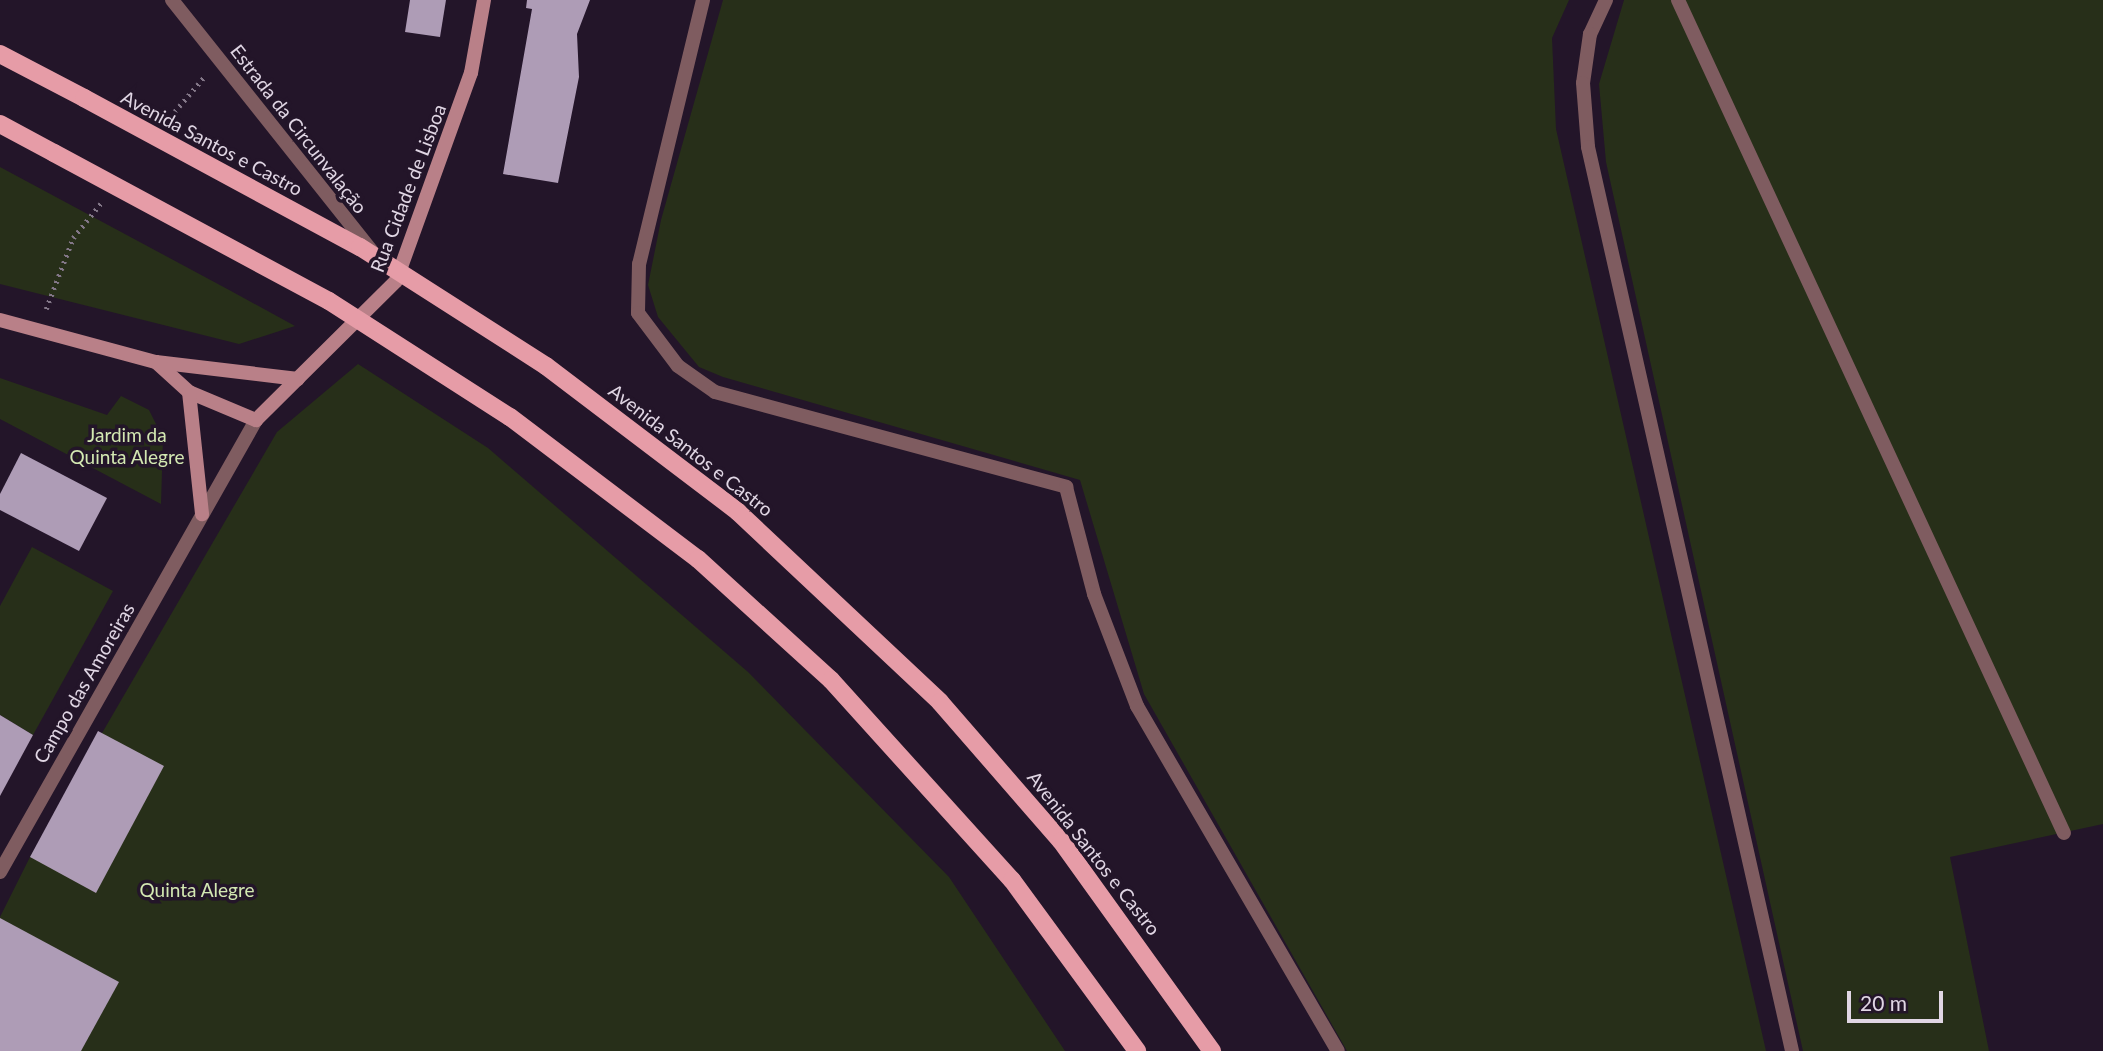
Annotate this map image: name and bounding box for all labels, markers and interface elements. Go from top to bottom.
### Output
street label: Estrada da Circunvalação [226,40,372,218]
street label: Avenida Santos e Castro [118,86,306,200]
street label: Rua Cidade de Lisboa [365,101,451,275]
street label: Avenida Santos e Castro [604,379,778,521]
park label: Jardim da Quinta Alegre [69,424,185,468]
street label: Campo das Amoreiras [29,598,139,768]
street label: Avenida Santos e Castro [1023,766,1165,940]
park label: Quinta Alegre [139,879,255,901]
scale bar [1851,978,1947,1022]
text: 20 m [1860,990,1907,1015]

